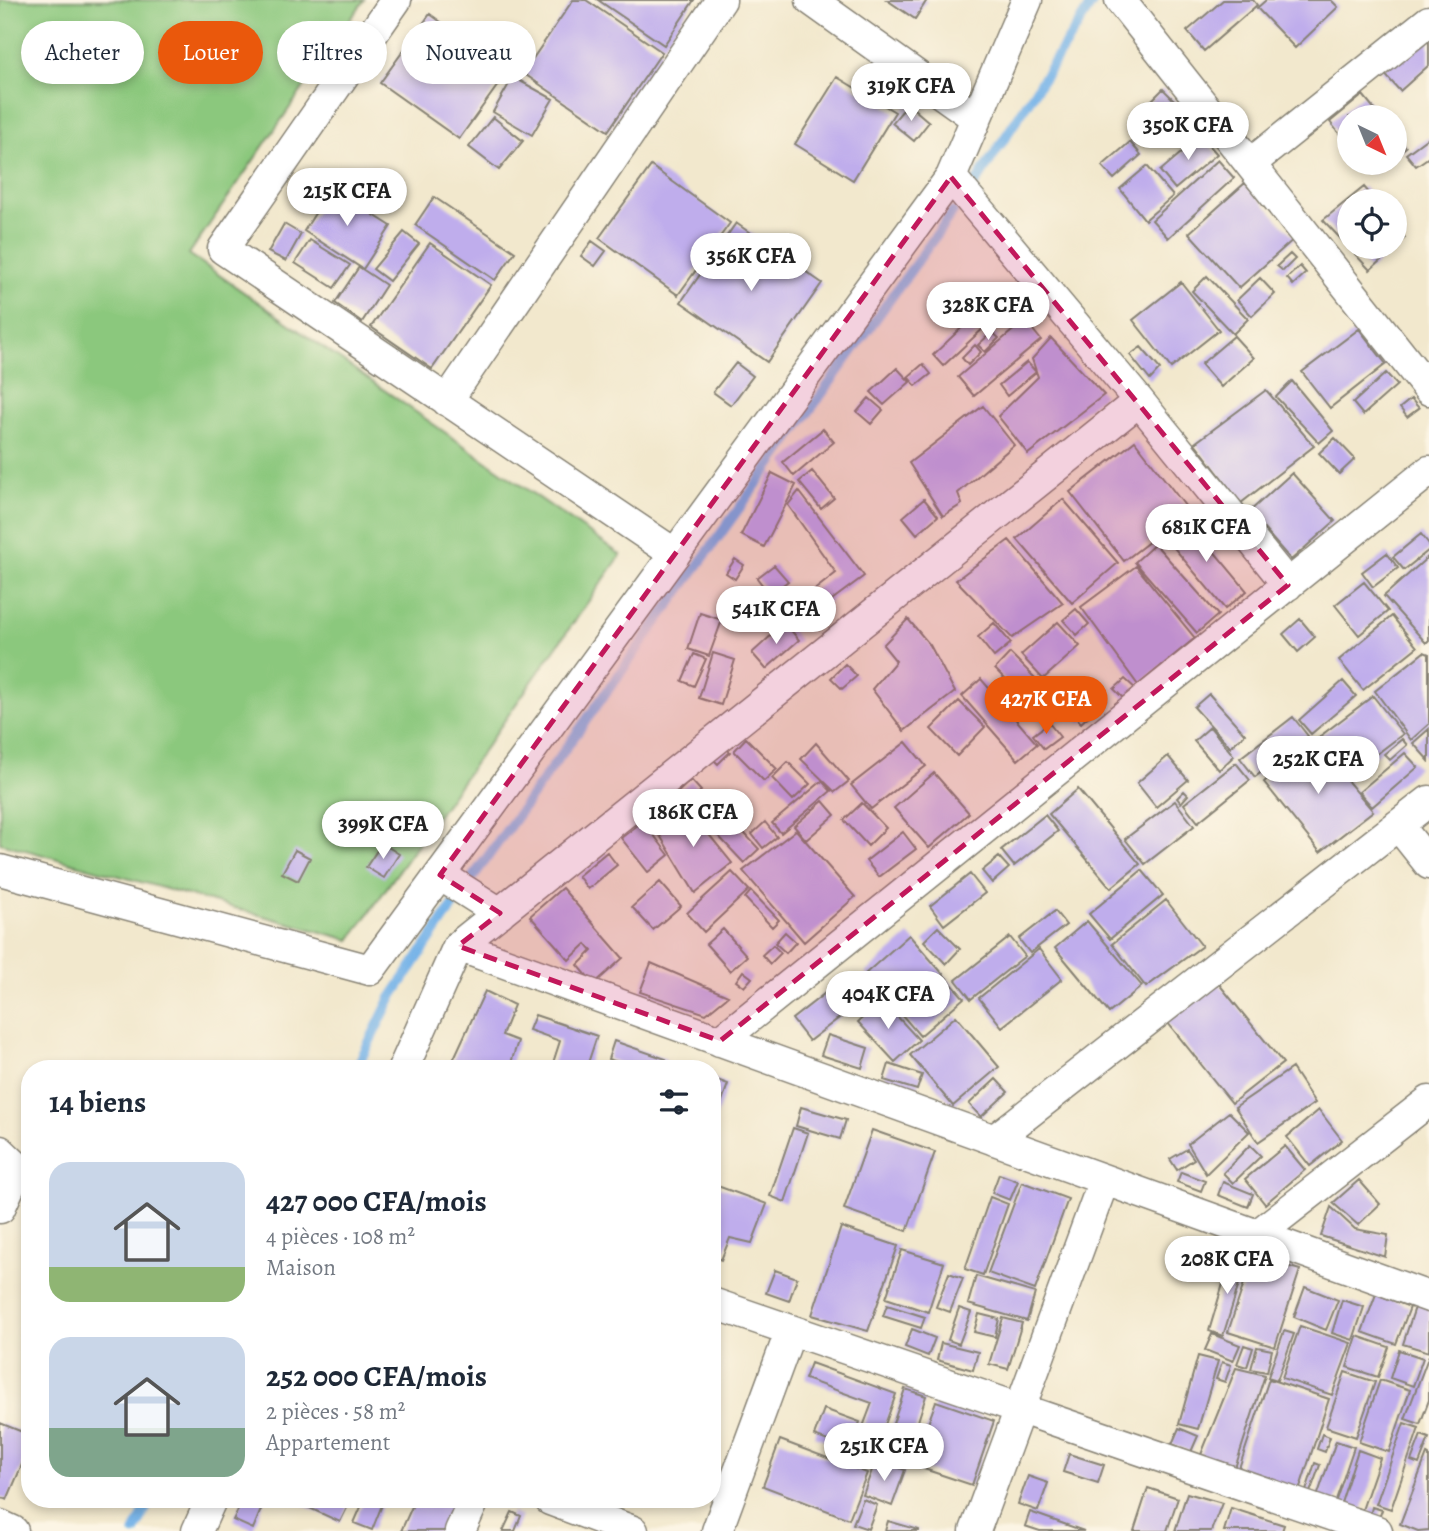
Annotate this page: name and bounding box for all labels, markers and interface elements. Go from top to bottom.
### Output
chip: Acheter [21,21,144,84]
chip: Louer [158,21,263,84]
chip: Filtres [277,21,387,84]
chip: Nouveau [401,21,536,84]
pin: 319K CFA [839,64,983,123]
text: 319K CFA [867,70,955,101]
pin: 350K CFA [1116,102,1260,162]
north arrow [1337,105,1407,175]
map controls [1337,105,1407,259]
text: 350K CFA [1143,109,1233,140]
pin: 215K CFA [275,168,419,228]
text: 215K CFA [303,175,391,206]
button: locate [1337,189,1407,259]
pin: 356K CFA [679,233,823,293]
text: 356K CFA [706,240,796,271]
pin: 328K CFA [916,282,1060,342]
text: 328K CFA [942,289,1034,320]
pin: 681K CFA [1134,504,1278,564]
text: 681K CFA [1161,511,1251,542]
pin: 541K CFA [704,586,848,646]
text: 541K CFA [732,593,820,624]
pin: 427K CFA [974,676,1118,736]
text: 427K CFA [1001,683,1091,714]
pin: 252K CFA [1246,736,1390,796]
text: 252K CFA [1272,743,1364,774]
pin: 186K CFA [621,790,765,849]
text: 186K CFA [648,796,738,827]
pin: 399K CFA [311,802,455,861]
text: 399K CFA [338,808,428,839]
pin: 404K CFA [816,972,960,1031]
text: 404K CFA [842,978,934,1009]
text: 14 biens [49,1082,146,1122]
icon: filters [655,1083,693,1121]
text: 427 000 CFA/mois [266,1181,487,1221]
icon: home [105,1190,189,1274]
text: 4 pièces · 108 m² [266,1221,415,1252]
pin: 208K CFA [1155,1236,1299,1296]
text: 208K CFA [1181,1243,1273,1274]
text: Maison [266,1252,336,1283]
text: 252 000 CFA/mois [266,1356,487,1396]
icon: home [105,1365,189,1449]
text: 2 pièces · 58 m² [266,1396,405,1427]
pin: 251K CFA [812,1424,956,1483]
text: Appartement [266,1427,390,1458]
text: 251K CFA [840,1430,928,1461]

